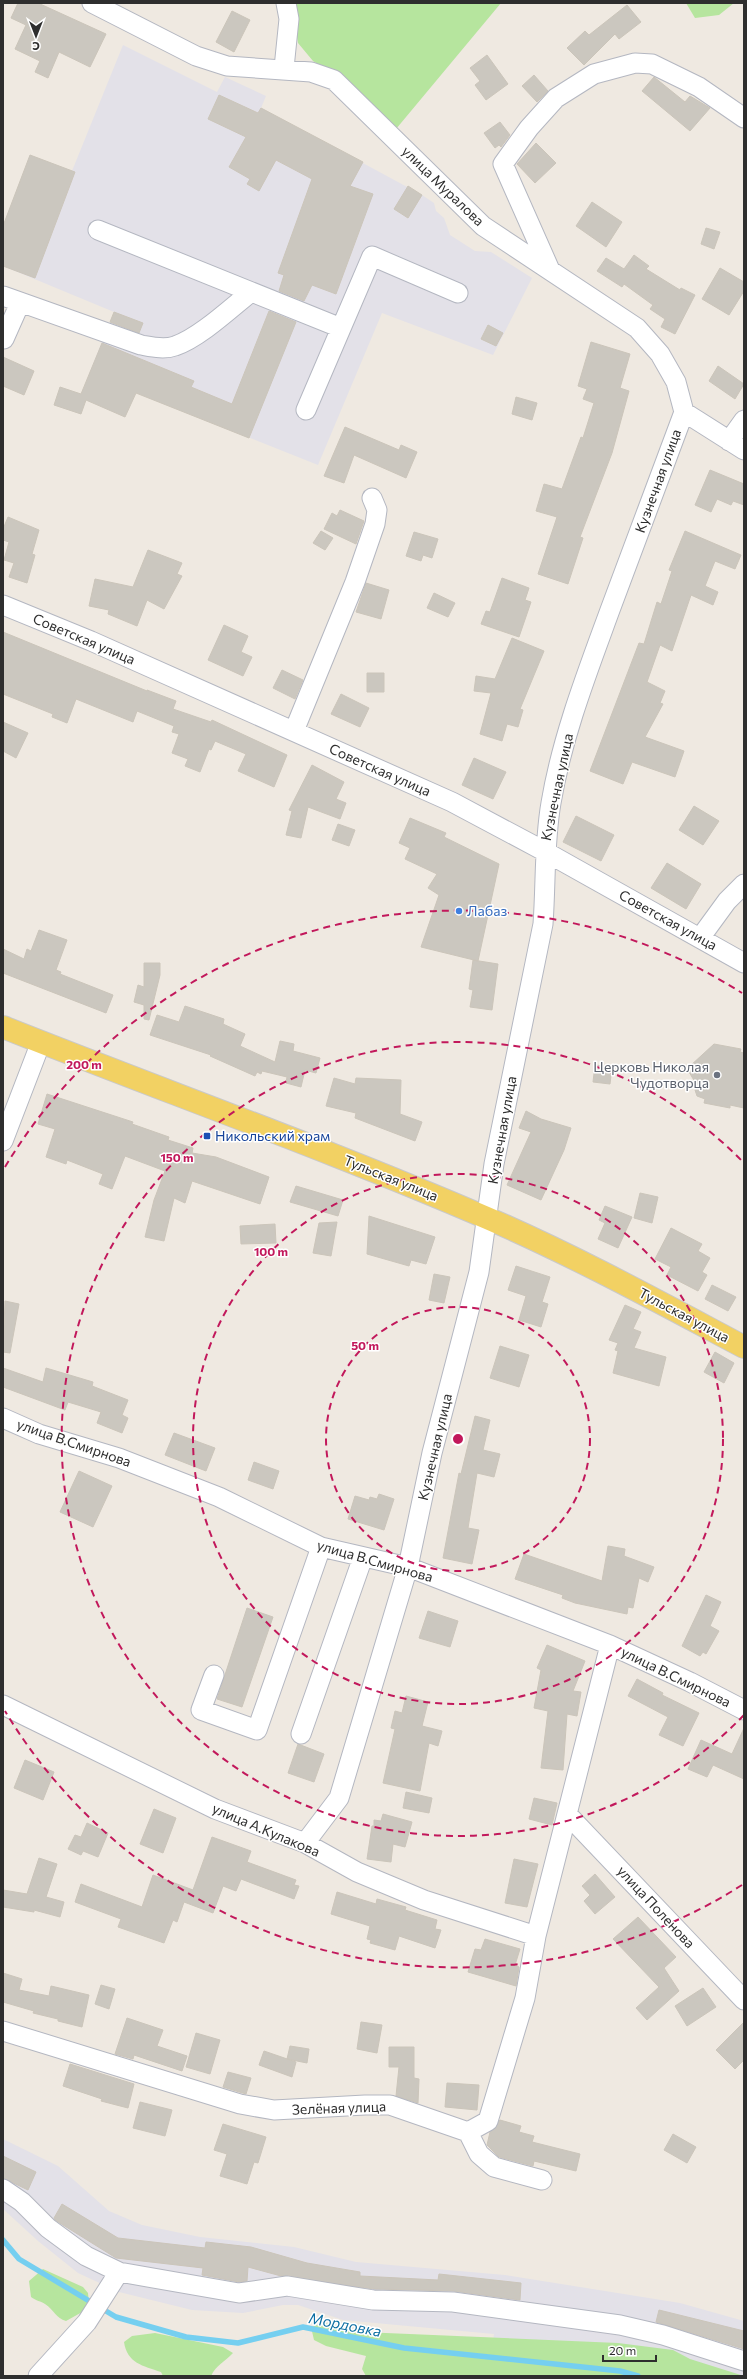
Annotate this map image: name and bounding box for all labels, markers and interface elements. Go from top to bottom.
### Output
north arrow [16,16,56,56]
text: С [32,40,40,53]
street label: улица Муралова [399,142,488,229]
street label: Кузнечная улица [631,427,684,535]
street label: Советская улица [31,609,138,668]
street label: Кузнечная улица [537,732,576,842]
street label: Советская улица [327,740,434,800]
street label: Советская улица [616,886,720,953]
place label: Лабаз [467,902,508,919]
marker: Лабаз [454,906,464,916]
text: 200 m [66,1057,102,1071]
place label: Церковь Николая Чудотворца [593,1058,709,1091]
marker: Церковь Николая Чудотворца [712,1070,722,1080]
street label: Кузнечная улица [484,1075,519,1185]
place label: Никольский храм [215,1127,330,1144]
marker: Никольский храм [202,1131,212,1141]
text: 150 m [160,1150,194,1164]
street label: Тульская улица [342,1151,441,1204]
text: 100 m [254,1244,288,1258]
street label: Тульская улица [636,1284,732,1346]
text: 50 m [351,1338,379,1352]
street label: Кузнечная улица [414,1392,455,1502]
street label: улица В.Смирнова [15,1415,134,1470]
centre of rings [451,1432,465,1446]
street label: улица В.Смирнова [315,1536,435,1585]
street label: улица В.Смирнова [619,1643,734,1710]
street label: улица А.Кулакова [210,1799,323,1860]
street label: улица Поленова [614,1862,699,1951]
street label: Зелёная улица [291,2097,386,2118]
water label: Мордовка [307,2308,383,2340]
scale bar [603,2337,656,2363]
text: 20 m [609,2343,636,2357]

